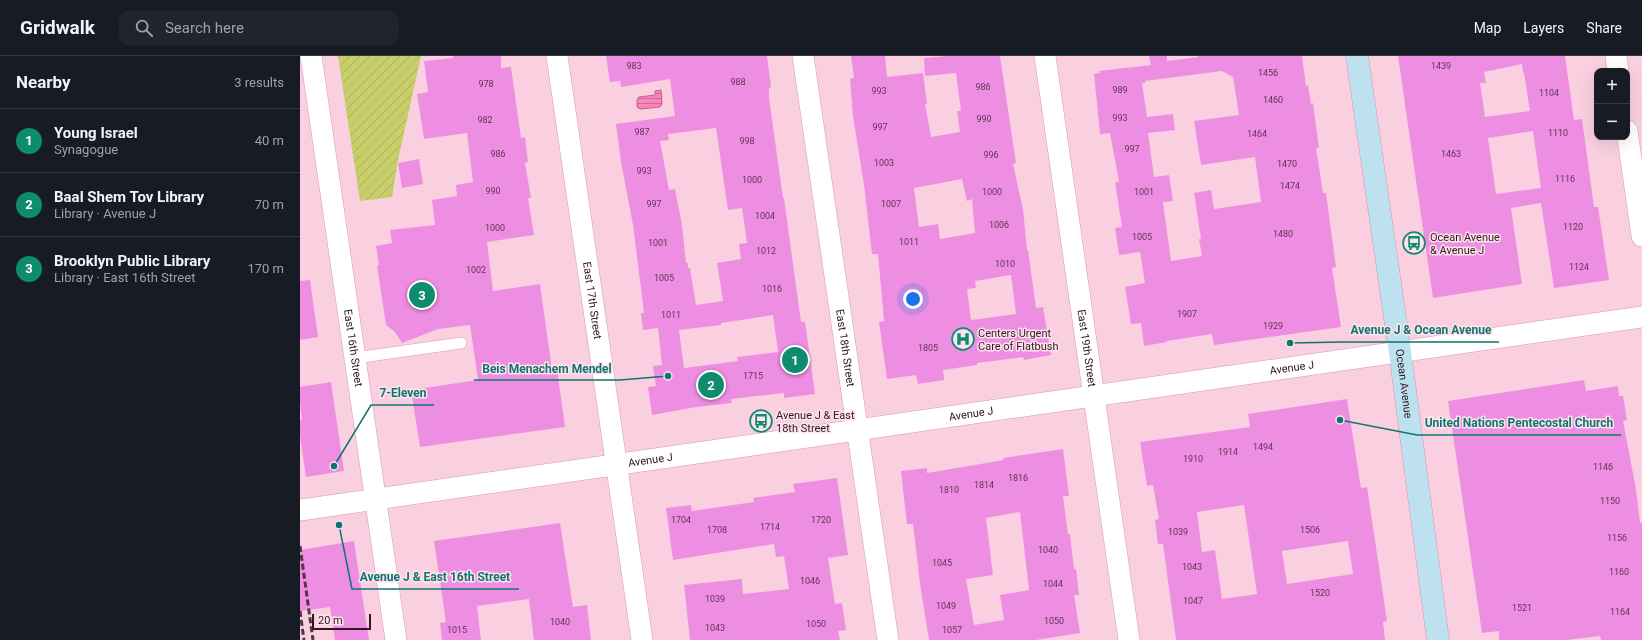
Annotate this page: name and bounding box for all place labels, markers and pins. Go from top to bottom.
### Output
bus stop icon: Ocean Avenue & Avenue J [1401,230,1427,256]
place label: Ocean Avenue & Avenue J [1430,231,1500,257]
pin: 3 [409,280,435,310]
callout: Avenue J & Ocean Avenue [1342,318,1499,342]
hospital icon: Centers Urgent Care of Flatbush [950,326,976,352]
place label: Centers Urgent Care of Flatbush [978,327,1058,353]
pin: 1 [782,345,808,375]
callout: Beis Menachem Mendel [474,356,620,380]
pin: 2 [698,370,724,400]
callout: 7-Eleven [371,381,434,405]
bus stop icon: Avenue J & East 18th Street [748,408,774,434]
place label: Avenue J & East 18th Street [776,409,855,435]
callout: United Nations Pentecostal Church [1417,411,1621,435]
callout: Avenue J & East 16th Street [352,565,519,589]

